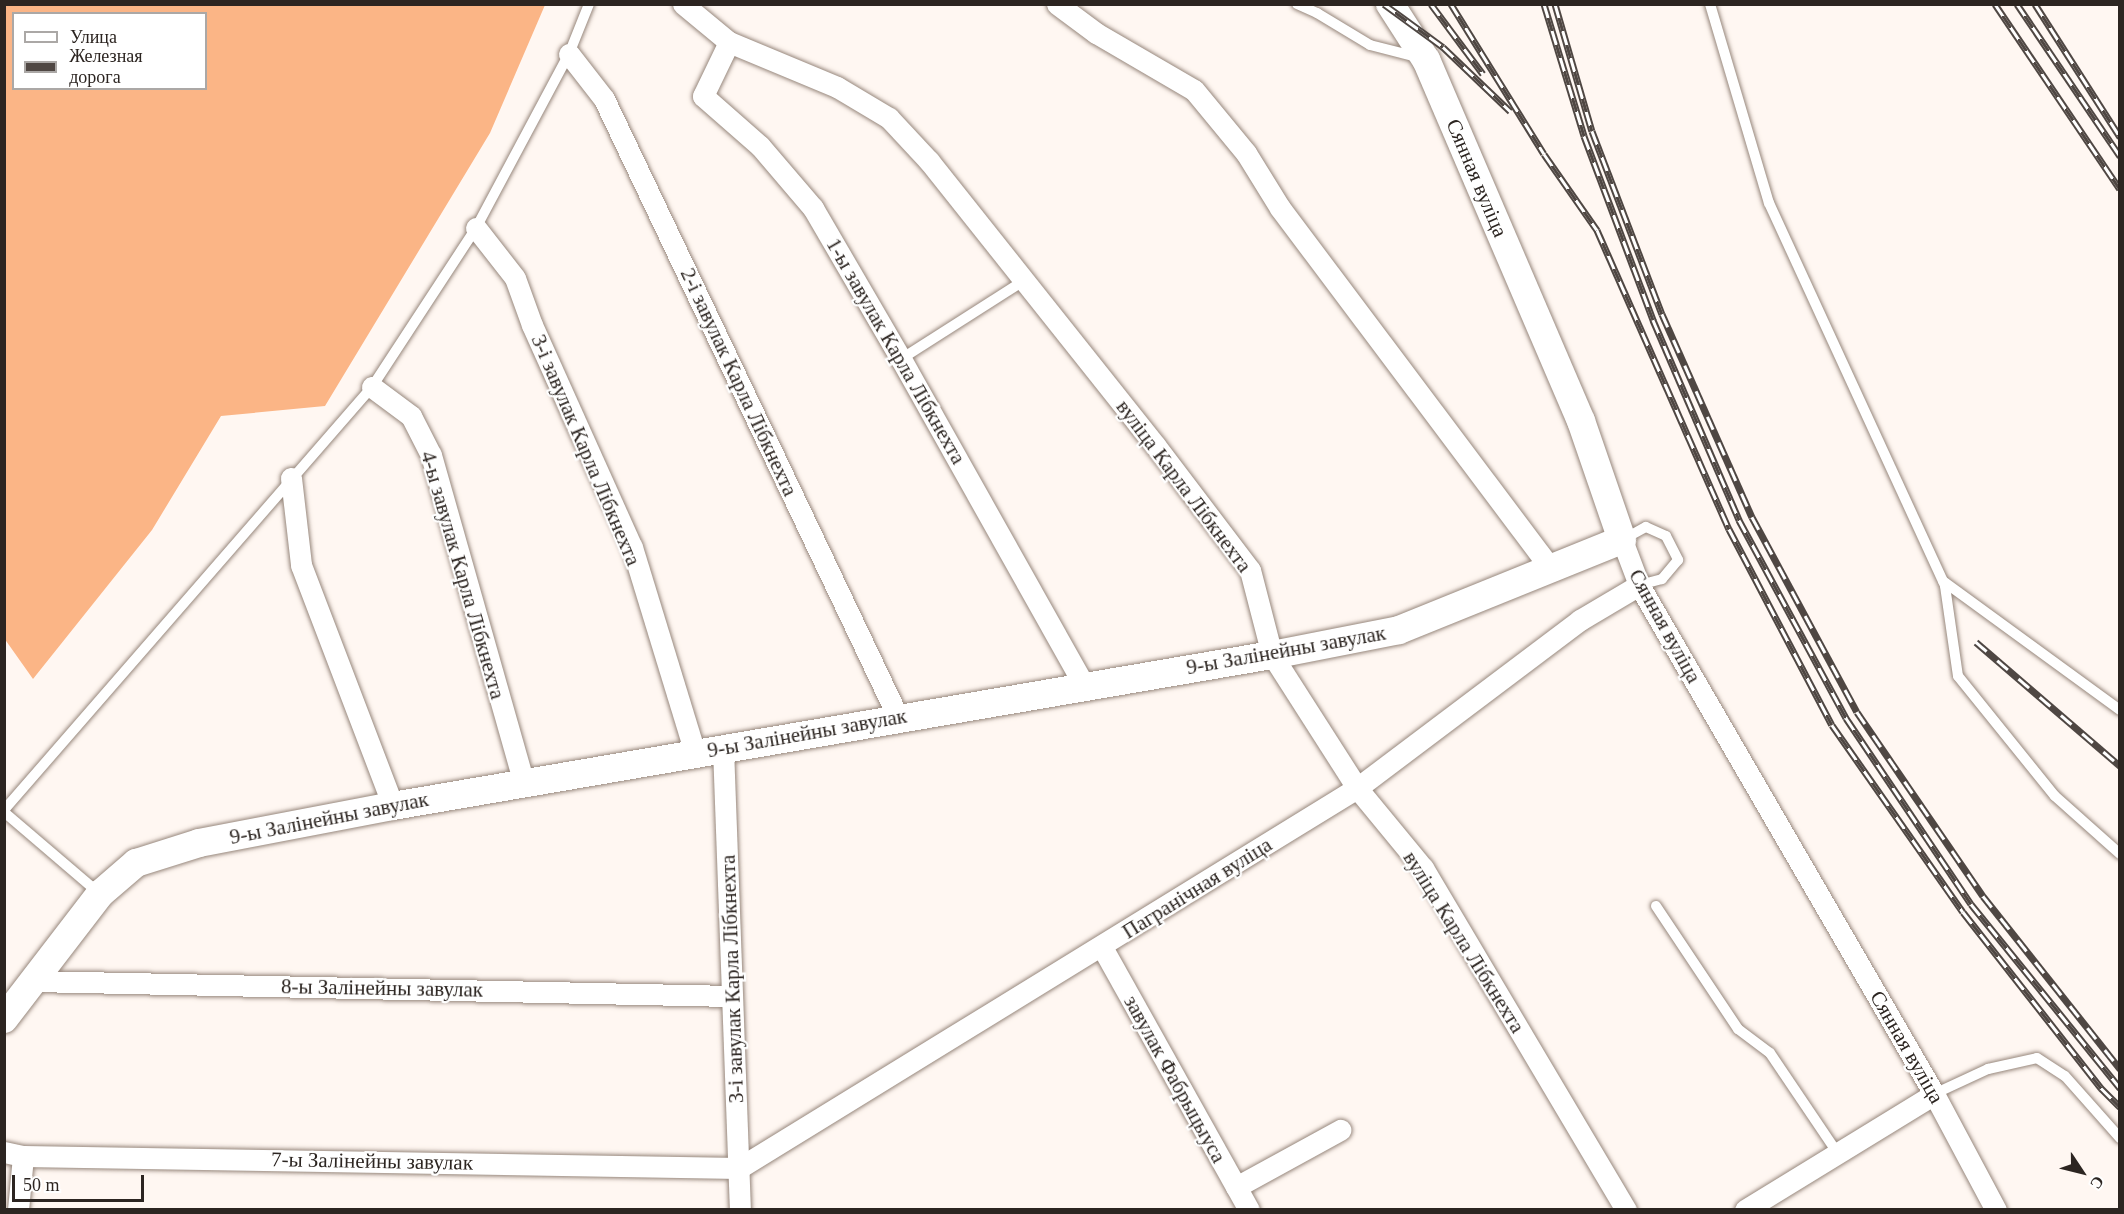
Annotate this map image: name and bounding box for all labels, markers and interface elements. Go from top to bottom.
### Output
legend [12,12,207,90]
text: Улица [70,27,117,47]
text: Железная дорога [69,46,143,87]
street label: Сянная вуліца [1441,115,1513,241]
street label: 1-ы завулак Карла Лібкнехта [821,234,971,468]
street label: 2-і завулак Карла Лібкнехта [675,264,803,500]
street label: 3-і завулак Карла Лібкнехта [526,331,646,569]
street label: вуліца Карла Лібкнехта [1111,395,1257,577]
street label: 4-ы завулак Карла Лібкнехта [415,448,511,702]
street label: Сянная вуліца [1623,565,1707,687]
street label: 9-ы Залінейны завулак [1184,620,1388,680]
street label: 9-ы Залінейны завулак [705,703,909,763]
street label: 9-ы Залінейны завулак [227,786,431,850]
street label: Пагранічная вуліца [1118,832,1276,944]
street label: вуліца Карла Лібкнехта [1398,847,1530,1037]
street label: 3-і завулак Карла Лібкнехта [715,854,749,1104]
street label: 8-ы Залінейны завулак [281,974,483,1002]
street label: Сянная вуліца [1865,986,1949,1108]
street label: завулак Фабрыцыуса [1119,991,1231,1167]
north arrow [2052,1142,2112,1202]
street label: 7-ы Залінейны завулак [271,1147,473,1175]
scale bar [15,1163,147,1201]
text: С [2087,1173,2107,1192]
text: 50 m [23,1175,60,1195]

